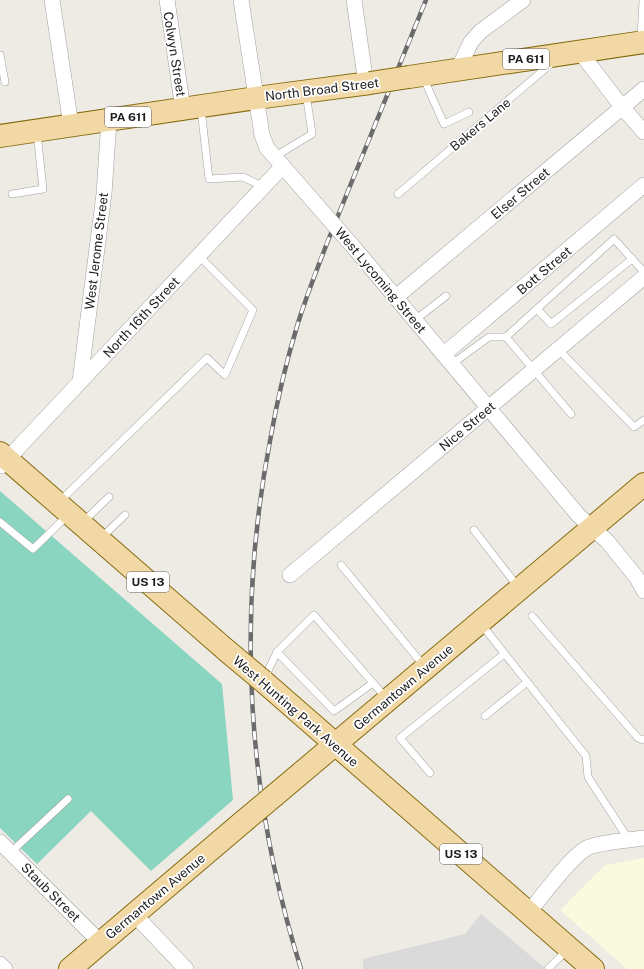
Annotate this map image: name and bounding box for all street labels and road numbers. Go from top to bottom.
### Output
street label: Colwyn Street [160,11,189,98]
road number: PA 611 [503,49,549,69]
street label: North Broad Street [264,75,380,104]
street label: Bakers Lane [447,95,514,154]
road number: PA 611 [105,107,151,127]
street label: Elser Street [488,165,553,222]
street label: West Jerome Street [82,191,111,311]
street label: West Lycoming Street [332,224,429,336]
street label: Bott Street [514,243,575,297]
street label: North 16th Street [100,274,183,361]
street label: Nice Street [436,399,498,454]
road number: US 13 [127,572,169,592]
street label: Germantown Avenue [351,641,456,733]
street label: West Hunting Park Avenue [230,653,361,770]
road number: US 13 [440,844,482,864]
street label: Germantown Avenue [103,850,208,942]
street label: Staub Street [18,860,83,925]

